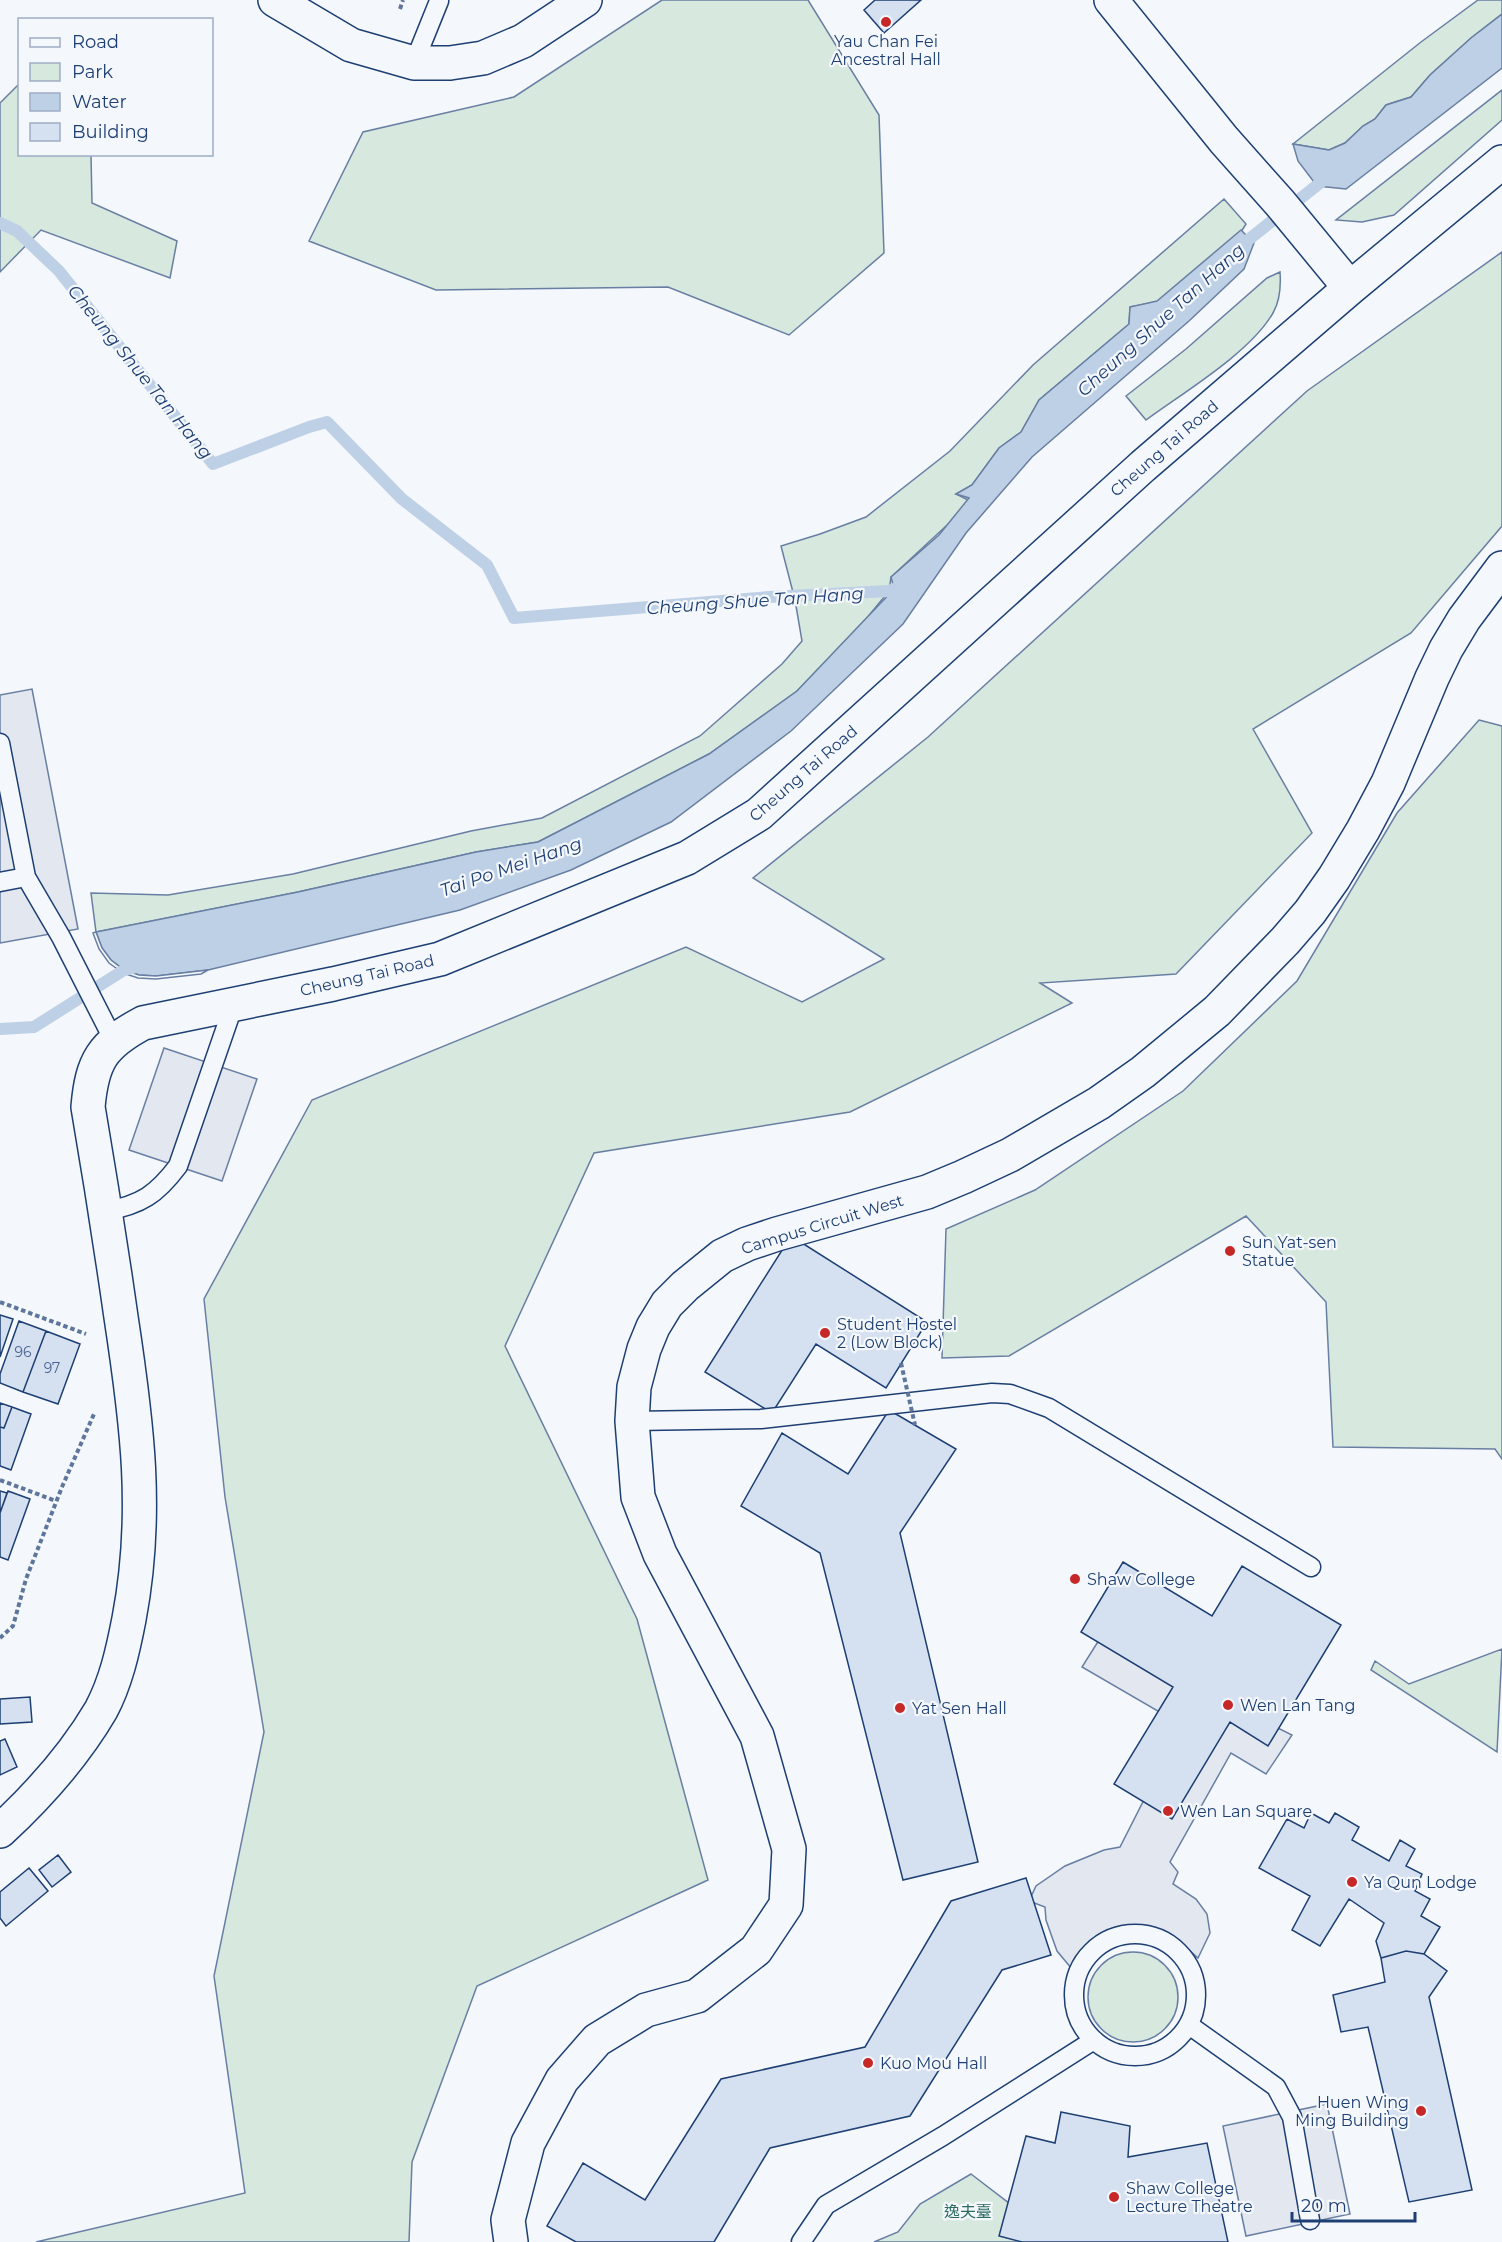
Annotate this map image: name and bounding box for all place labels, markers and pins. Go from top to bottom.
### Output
marker: Yau Chan Fei Ancestral Hall [879,15,893,29]
place label: Yau Chan Fei Ancestral Hall [831,32,941,69]
place label: Sun Yat-sen Statue [1242,1233,1337,1270]
marker: Sun Yat-sen Statue [1223,1244,1237,1258]
place label: Student Hostel 2 (Low Block) [837,1315,957,1352]
marker: Student Hostel 2 (Low Block) [818,1326,832,1340]
place label: Shaw College [1087,1570,1195,1589]
marker: Shaw College [1068,1572,1082,1586]
place label: Wen Lan Tang [1240,1696,1355,1715]
marker: Wen Lan Tang [1221,1698,1235,1712]
place label: Yat Sen Hall [912,1699,1007,1718]
marker: Yat Sen Hall [893,1701,907,1715]
place label: Wen Lan Square [1180,1802,1312,1821]
marker: Wen Lan Square [1161,1804,1175,1818]
place label: Ya Qun Lodge [1364,1873,1477,1892]
marker: Ya Qun Lodge [1345,1875,1359,1889]
place label: Kuo Mou Hall [880,2054,987,2073]
marker: Kuo Mou Hall [861,2056,875,2070]
place label: Huen Wing Ming Building [1295,2093,1409,2130]
marker: Huen Wing Ming Building [1414,2104,1428,2118]
place label: Shaw College Lecture Theatre [1126,2179,1253,2216]
marker: Shaw College Lecture Theatre [1107,2190,1121,2204]

